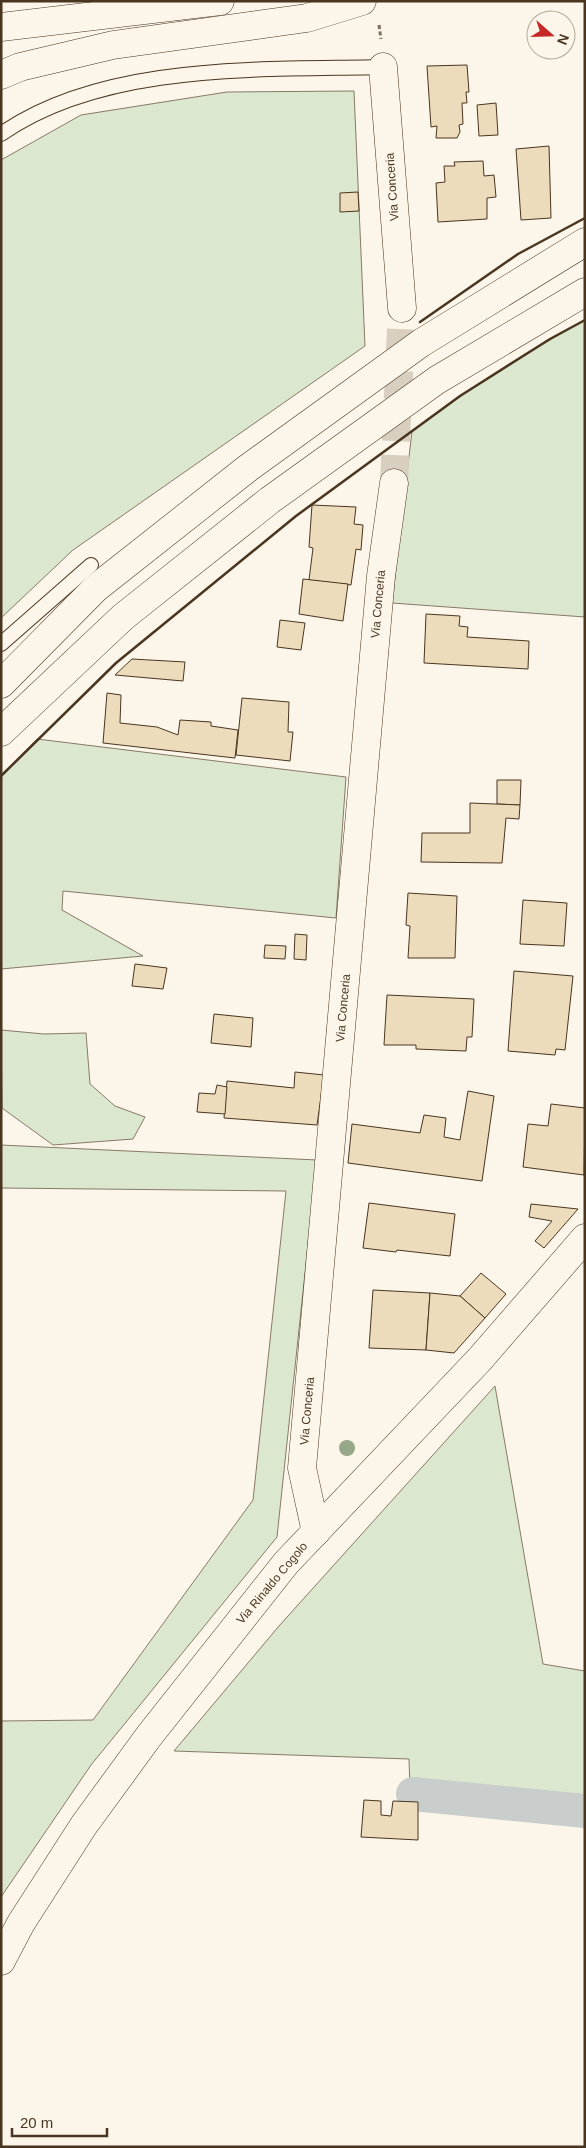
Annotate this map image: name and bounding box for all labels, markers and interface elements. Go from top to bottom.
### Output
north arrow [526,10,576,60]
text: N [554,32,572,47]
street label: Via Conceria [383,152,401,222]
street label: Via Conceria [368,569,388,639]
street label: Via Conceria [333,973,353,1043]
street label: Via Conceria [297,1376,317,1446]
street label: Via Rinaldo Cogolo [234,1539,311,1627]
scale bar [12,2106,108,2138]
text: 20 m [20,2114,53,2131]

